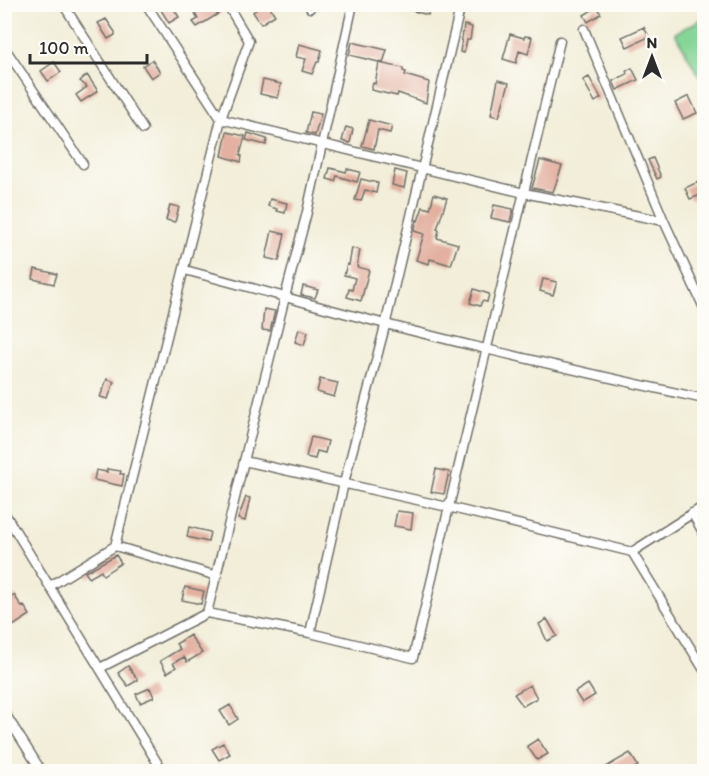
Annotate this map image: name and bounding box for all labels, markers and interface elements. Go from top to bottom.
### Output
scale bar [30,27,147,65]
north arrow [622,27,682,87]
text: N [647,33,657,52]
text: 100 m [39,37,89,59]

